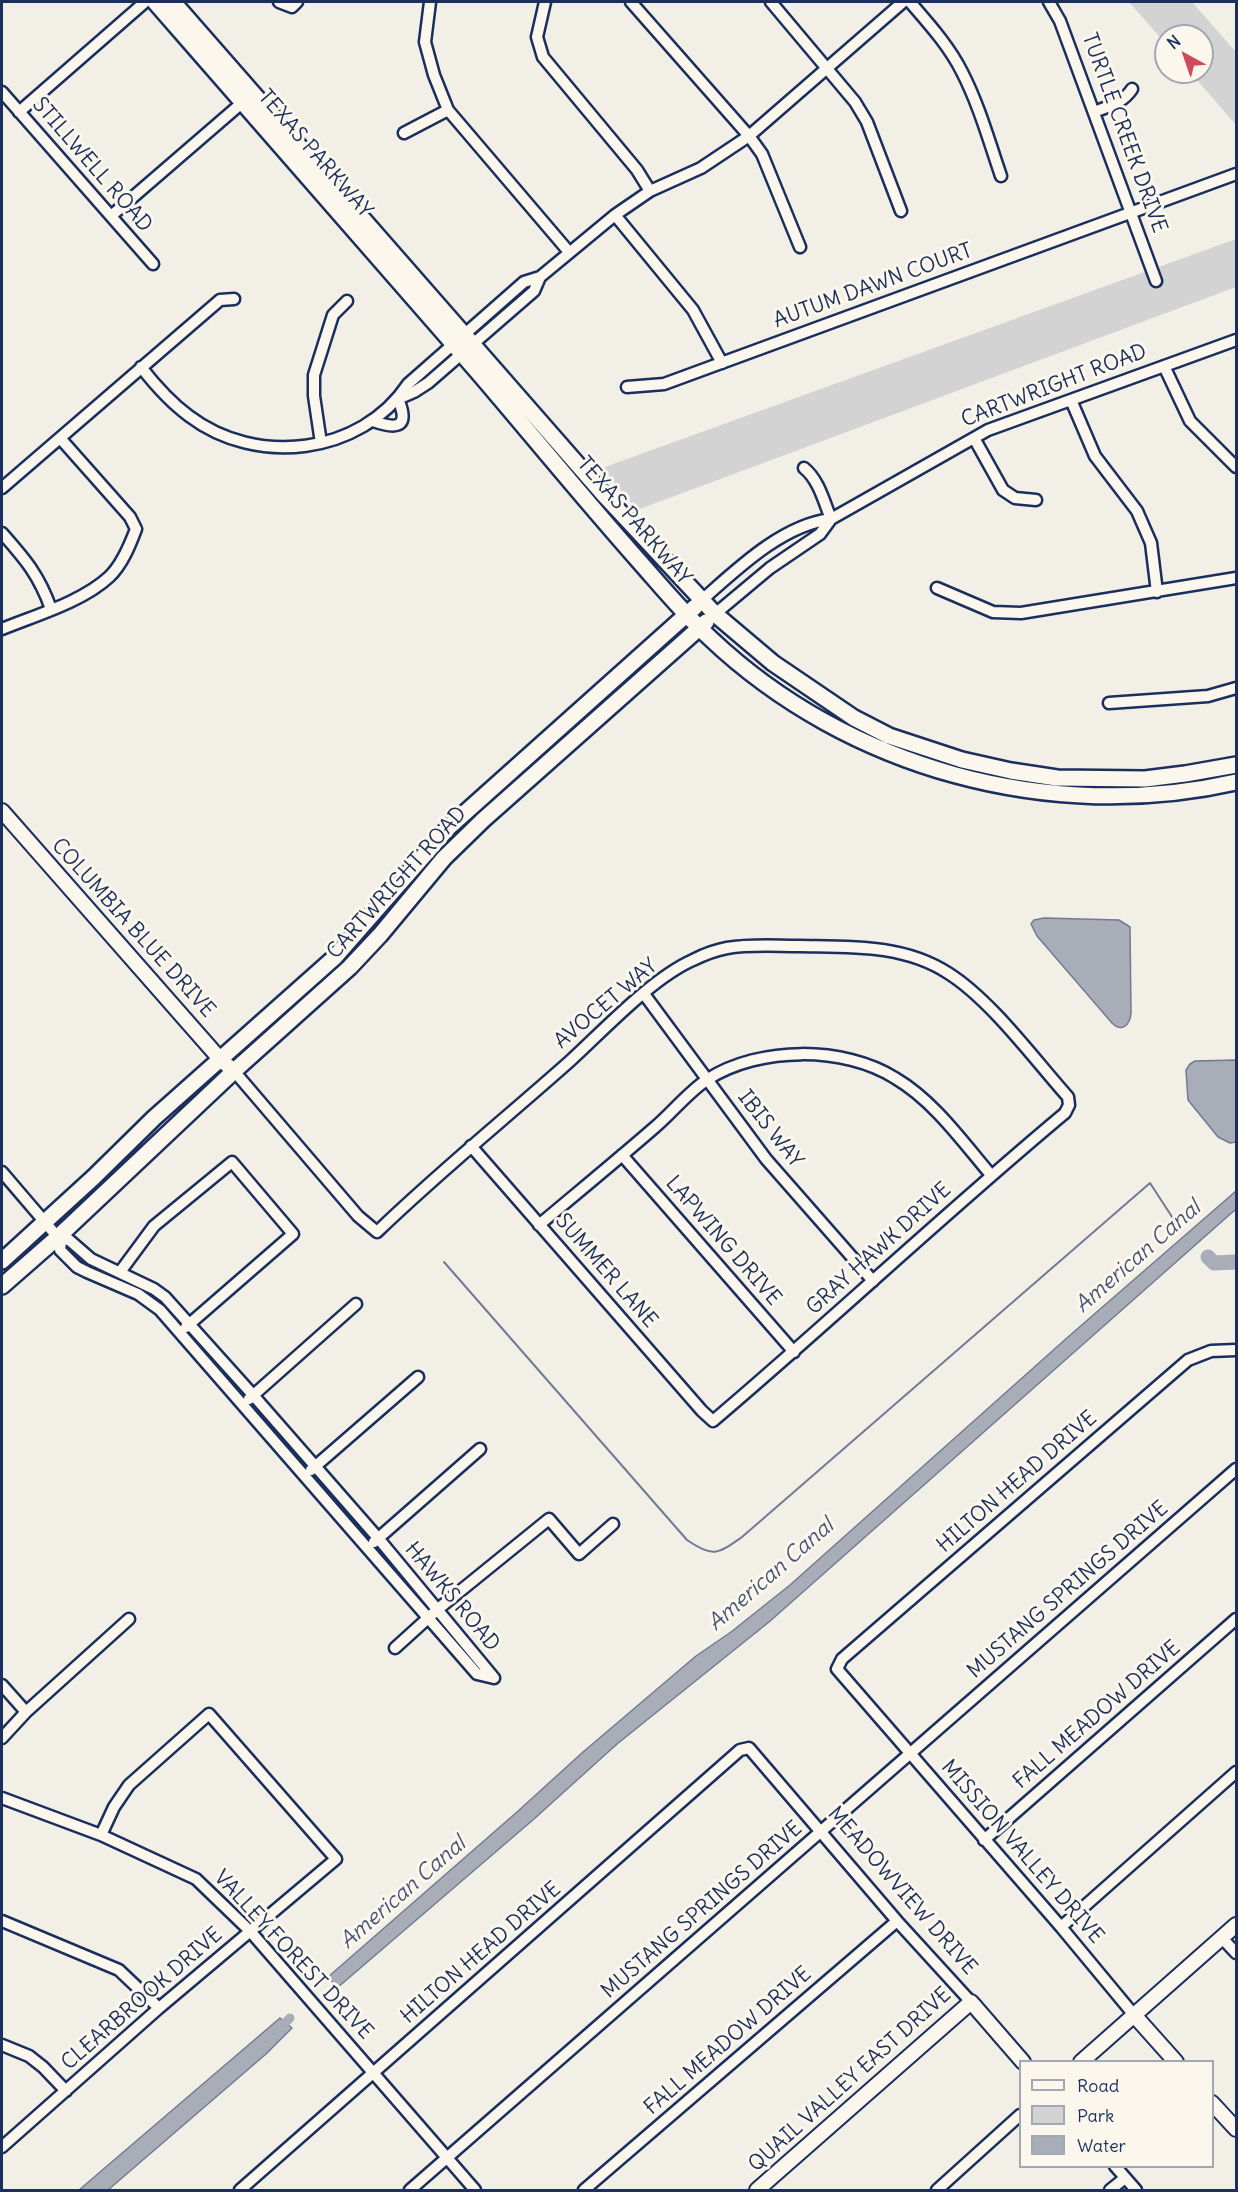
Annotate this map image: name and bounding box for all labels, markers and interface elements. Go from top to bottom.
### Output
north arrow [1154,24,1214,84]
street label: TURTLE CREEK DRIVE [1076,30,1172,236]
text: N [1163,31,1184,53]
street label: TEXAS PARKWAY [253,85,377,223]
street label: STILLWELL ROAD [27,93,157,237]
street label: AUTUM DAWN COURT [770,238,976,334]
street label: CARTWRIGHT ROAD [958,339,1150,433]
street label: TEXAS PARKWAY [572,452,696,590]
street label: CARTWRIGHT ROAD [322,802,472,964]
street label: COLUMBIA BLUE DRIVE [46,833,220,1023]
street label: AVOCET WAY [549,954,663,1054]
street label: IBIS WAY [732,1085,808,1173]
street label: LAPWING DRIVE [660,1171,786,1311]
street label: GRAY HAWK DRIVE [802,1178,956,1320]
water label: American Canal [1070,1195,1206,1319]
street label: SUMMER LANE [550,1209,662,1333]
street label: HILTON HEAD DRIVE [932,1406,1102,1558]
street label: MUSTANG SPRINGS DRIVE [963,1496,1173,1684]
water label: American Canal [703,1513,839,1637]
street label: HAWKS ROAD [399,1537,505,1657]
street label: FALL MEADOW DRIVE [1008,1636,1186,1794]
street label: MISSION VALLEY DRIVE [935,1755,1109,1949]
street label: MEADOWVIEW DRIVE [822,1802,982,1980]
street label: MUSTANG SPRINGS DRIVE [597,1816,807,2004]
water label: American Canal [335,1831,471,1955]
street label: VALLEY FOREST DRIVE [208,1865,378,2045]
street label: HILTON HEAD DRIVE [396,1877,566,2029]
street label: CLEARBROOK DRIVE [56,1922,228,2076]
street label: FALL MEADOW DRIVE [639,1962,817,2120]
street label: QUAIL VALLEY EAST DRIVE [744,1982,956,2178]
legend [1019,2060,1214,2168]
text: Road [1077,2074,1119,2097]
text: Park [1077,2104,1114,2127]
text: Water [1077,2134,1126,2157]

